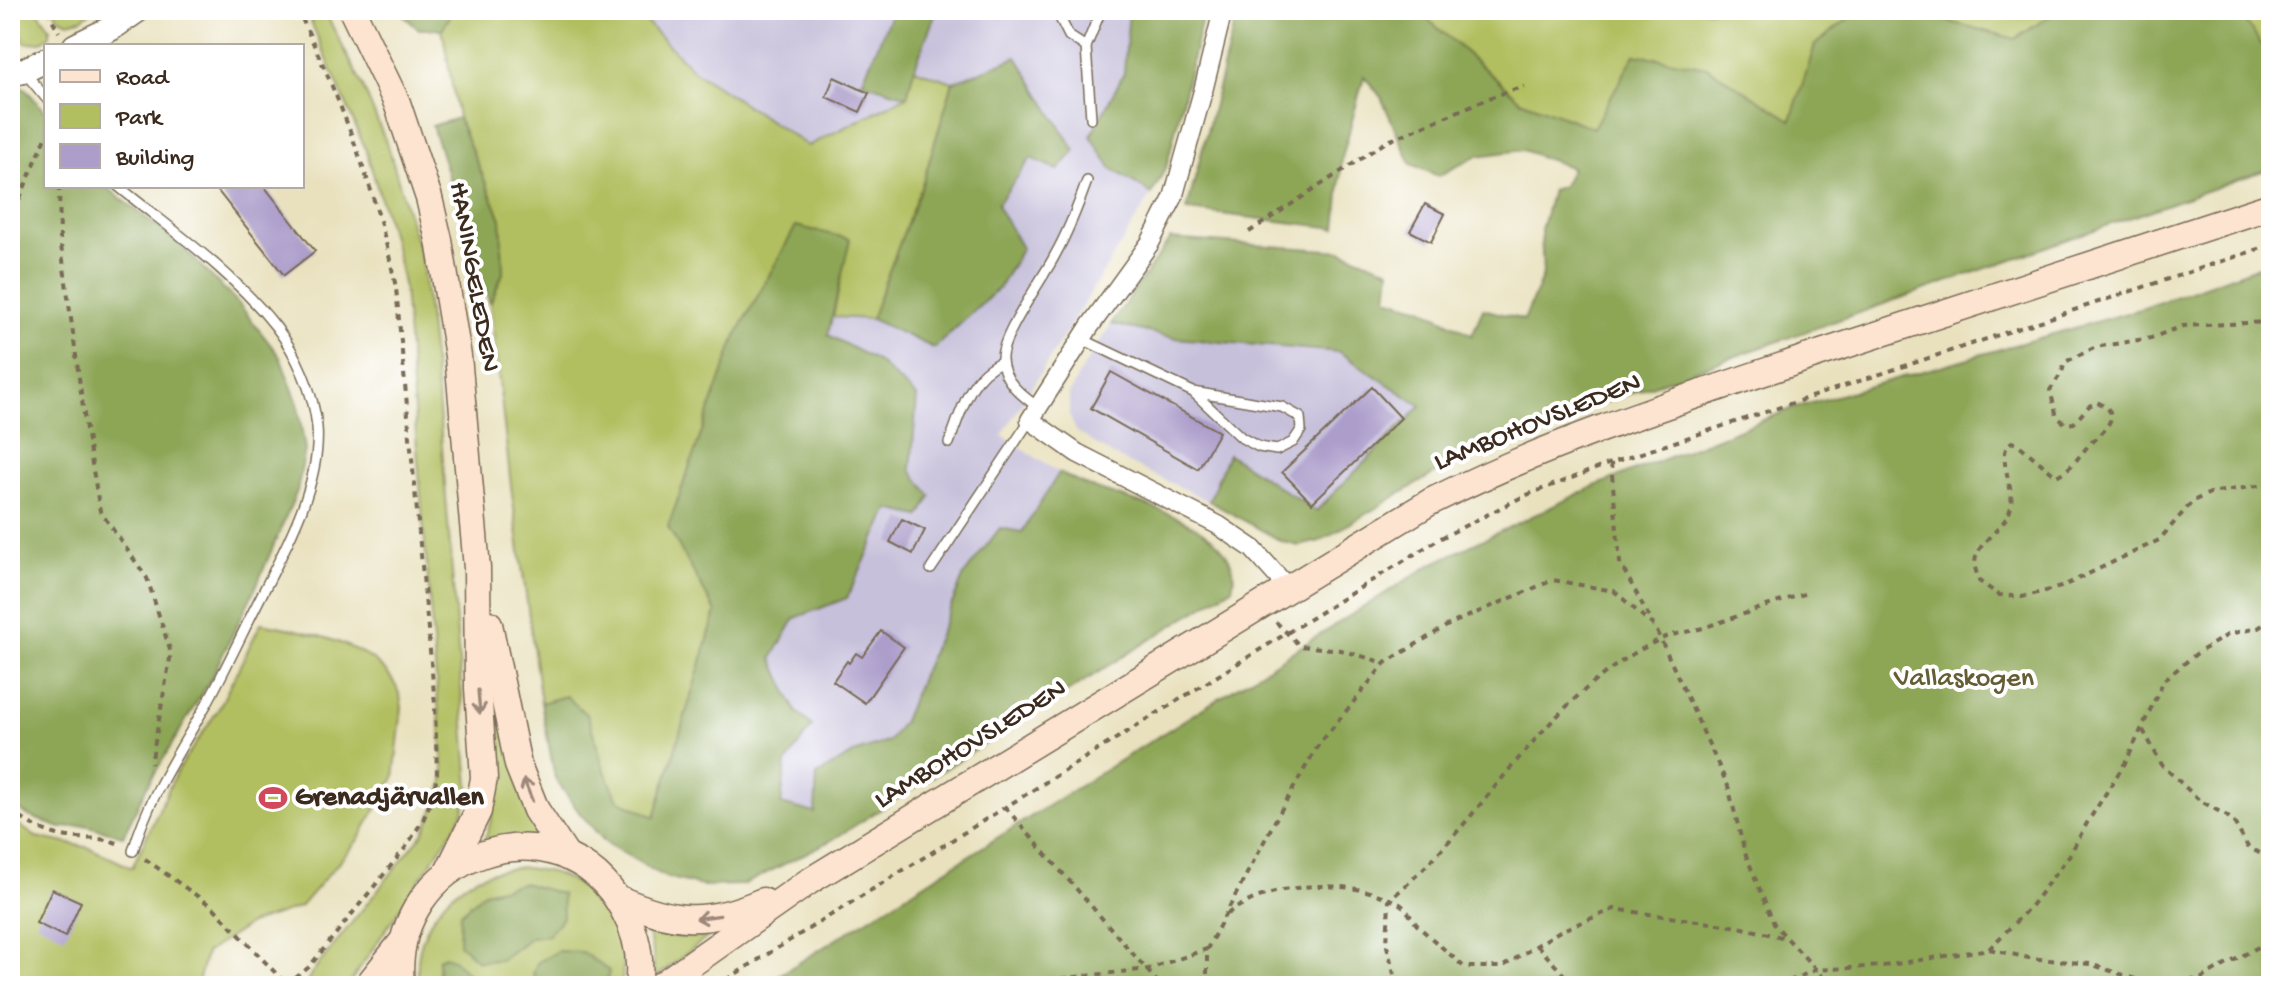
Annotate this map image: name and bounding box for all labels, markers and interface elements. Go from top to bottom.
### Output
legend [44,44,304,188]
text: Road [116,65,170,94]
text: Park [115,105,164,134]
text: Building [115,145,194,174]
street label: HANINGELEDEN [440,179,506,375]
street label: LAMBOHOVSLEDEN [1430,366,1646,480]
park label: Vallaskogen [1893,663,2035,696]
street label: LAMBOHOVSLEDEN [869,673,1073,817]
one-way arrow [472,688,487,715]
one-way arrow [520,778,534,803]
place label: Grenadjärvallen [295,782,485,815]
sports icon: Grenadjärvallen [258,783,288,813]
one-way arrow [696,910,722,925]

